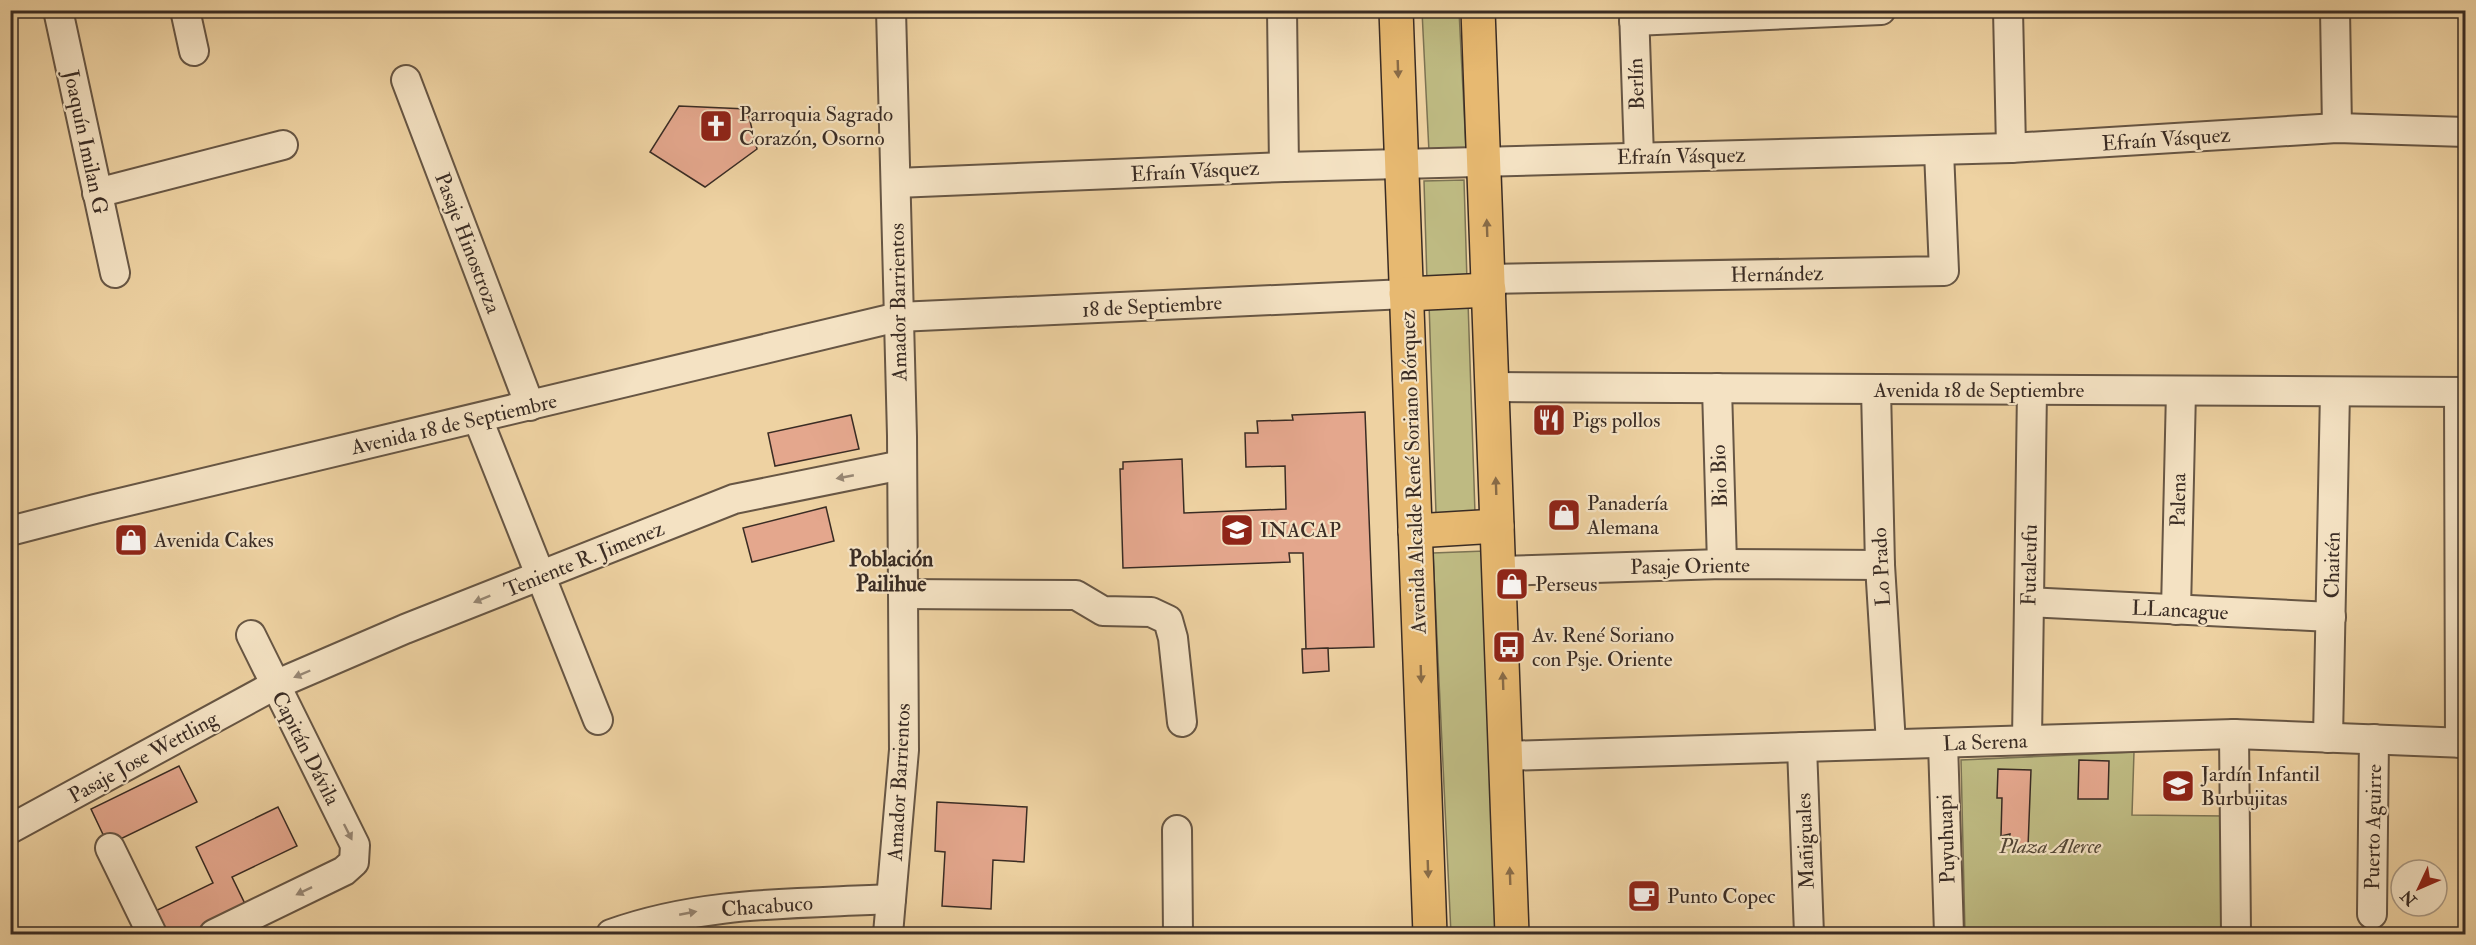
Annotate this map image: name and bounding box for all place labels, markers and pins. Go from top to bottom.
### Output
place label: Parroquia Sagrado Corazón, Osorno [739,101,893,152]
church icon: Parroquia Sagrado Corazón, Osorno [698,108,734,144]
restaurant icon: Pigs pollos [1531,402,1567,438]
place label: Pigs pollos [1572,407,1660,434]
place label: Panadería Alemana [1586,490,1668,541]
shop icon: Panadería Alemana [1546,497,1582,533]
school or university icon: INACAP [1219,512,1255,548]
place label: INACAP [1260,517,1341,544]
shop icon: Avenida Cakes [113,522,149,558]
place label: Avenida Cakes [153,527,274,554]
shop icon: Perseus [1494,566,1530,602]
place label: Perseus [1535,571,1597,598]
place label: Av. René Soriano con Psje. Oriente [1531,622,1674,673]
bus stop icon: Av. René Soriano con Psje. Oriente [1491,629,1527,665]
place label: Jardín Infantil Burbujitas [2200,761,2320,812]
school or university icon: Jardín Infantil Burbujitas [2160,768,2196,804]
cafe icon: Punto Copec [1626,878,1662,914]
place label: Punto Copec [1667,883,1776,910]

